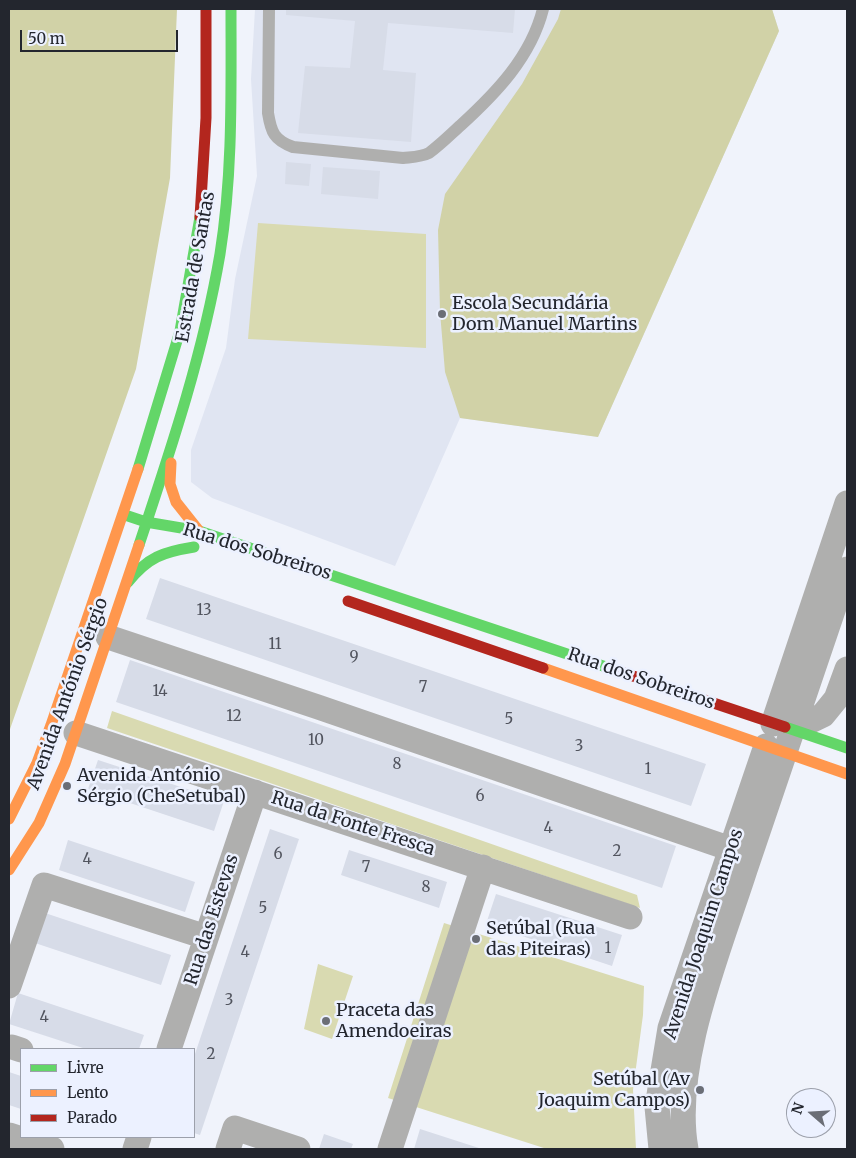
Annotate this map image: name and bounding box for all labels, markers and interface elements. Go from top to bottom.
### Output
scale bar [22,20,180,52]
text: 50 m [28,29,65,48]
street label: Estrada de Santas [172,190,220,344]
place label: Escola Secundária Dom Manuel Martins [452,293,637,336]
marker: Escola Secundária Dom Manuel Martins [436,308,448,320]
street label: Rua dos Sobreiros [180,519,334,585]
street label: Avenida António Sérgio [23,595,113,793]
house number: 13 [197,602,211,620]
house number: 11 [268,636,282,654]
street label: Rua dos Sobreiros [565,644,717,714]
house number: 9 [349,649,359,667]
house number: 7 [419,679,427,697]
house number: 14 [152,683,168,701]
house number: 12 [226,708,242,726]
house number: 5 [505,711,513,729]
house number: 10 [308,732,324,750]
house number: 3 [575,738,583,756]
house number: 8 [393,756,401,774]
house number: 1 [645,761,651,779]
place label: Avenida António Sérgio (CheSetubal) [77,765,246,808]
marker: Avenida António Sérgio (CheSetubal) [61,780,73,792]
street label: Rua da Fonte Fresca [269,787,437,861]
house number: 6 [475,788,485,806]
house number: 4 [543,820,553,838]
street label: Avenida Joaquim Campos [660,826,748,1042]
house number: 2 [613,843,621,861]
house number: 6 [273,846,283,864]
house number: 4 [82,851,92,869]
street label: Rua das Estevas [181,852,243,988]
house number: 7 [362,859,370,877]
house number: 8 [422,879,430,897]
house number: 5 [259,900,267,918]
place label: Setúbal (Rua das Piteiras) [486,918,595,961]
marker: Setúbal (Rua das Piteiras) [470,933,482,945]
house number: 1 [605,940,611,958]
house number: 4 [240,944,250,962]
house number: 3 [225,992,233,1010]
place label: Praceta das Amendoeiras [336,1000,451,1042]
house number: 4 [39,1009,49,1027]
marker: Praceta das Amendoeiras [320,1015,332,1027]
house number: 2 [207,1046,215,1064]
legend [20,1048,195,1138]
text: Livre [67,1058,104,1077]
place label: Setúbal (Av Joaquim Campos) [538,1069,690,1112]
text: Lento [67,1083,108,1102]
marker: Setúbal (Av Joaquim Campos) [694,1084,706,1096]
north arrow [786,1088,836,1138]
text: N [787,1100,808,1117]
text: Parado [67,1108,117,1127]

